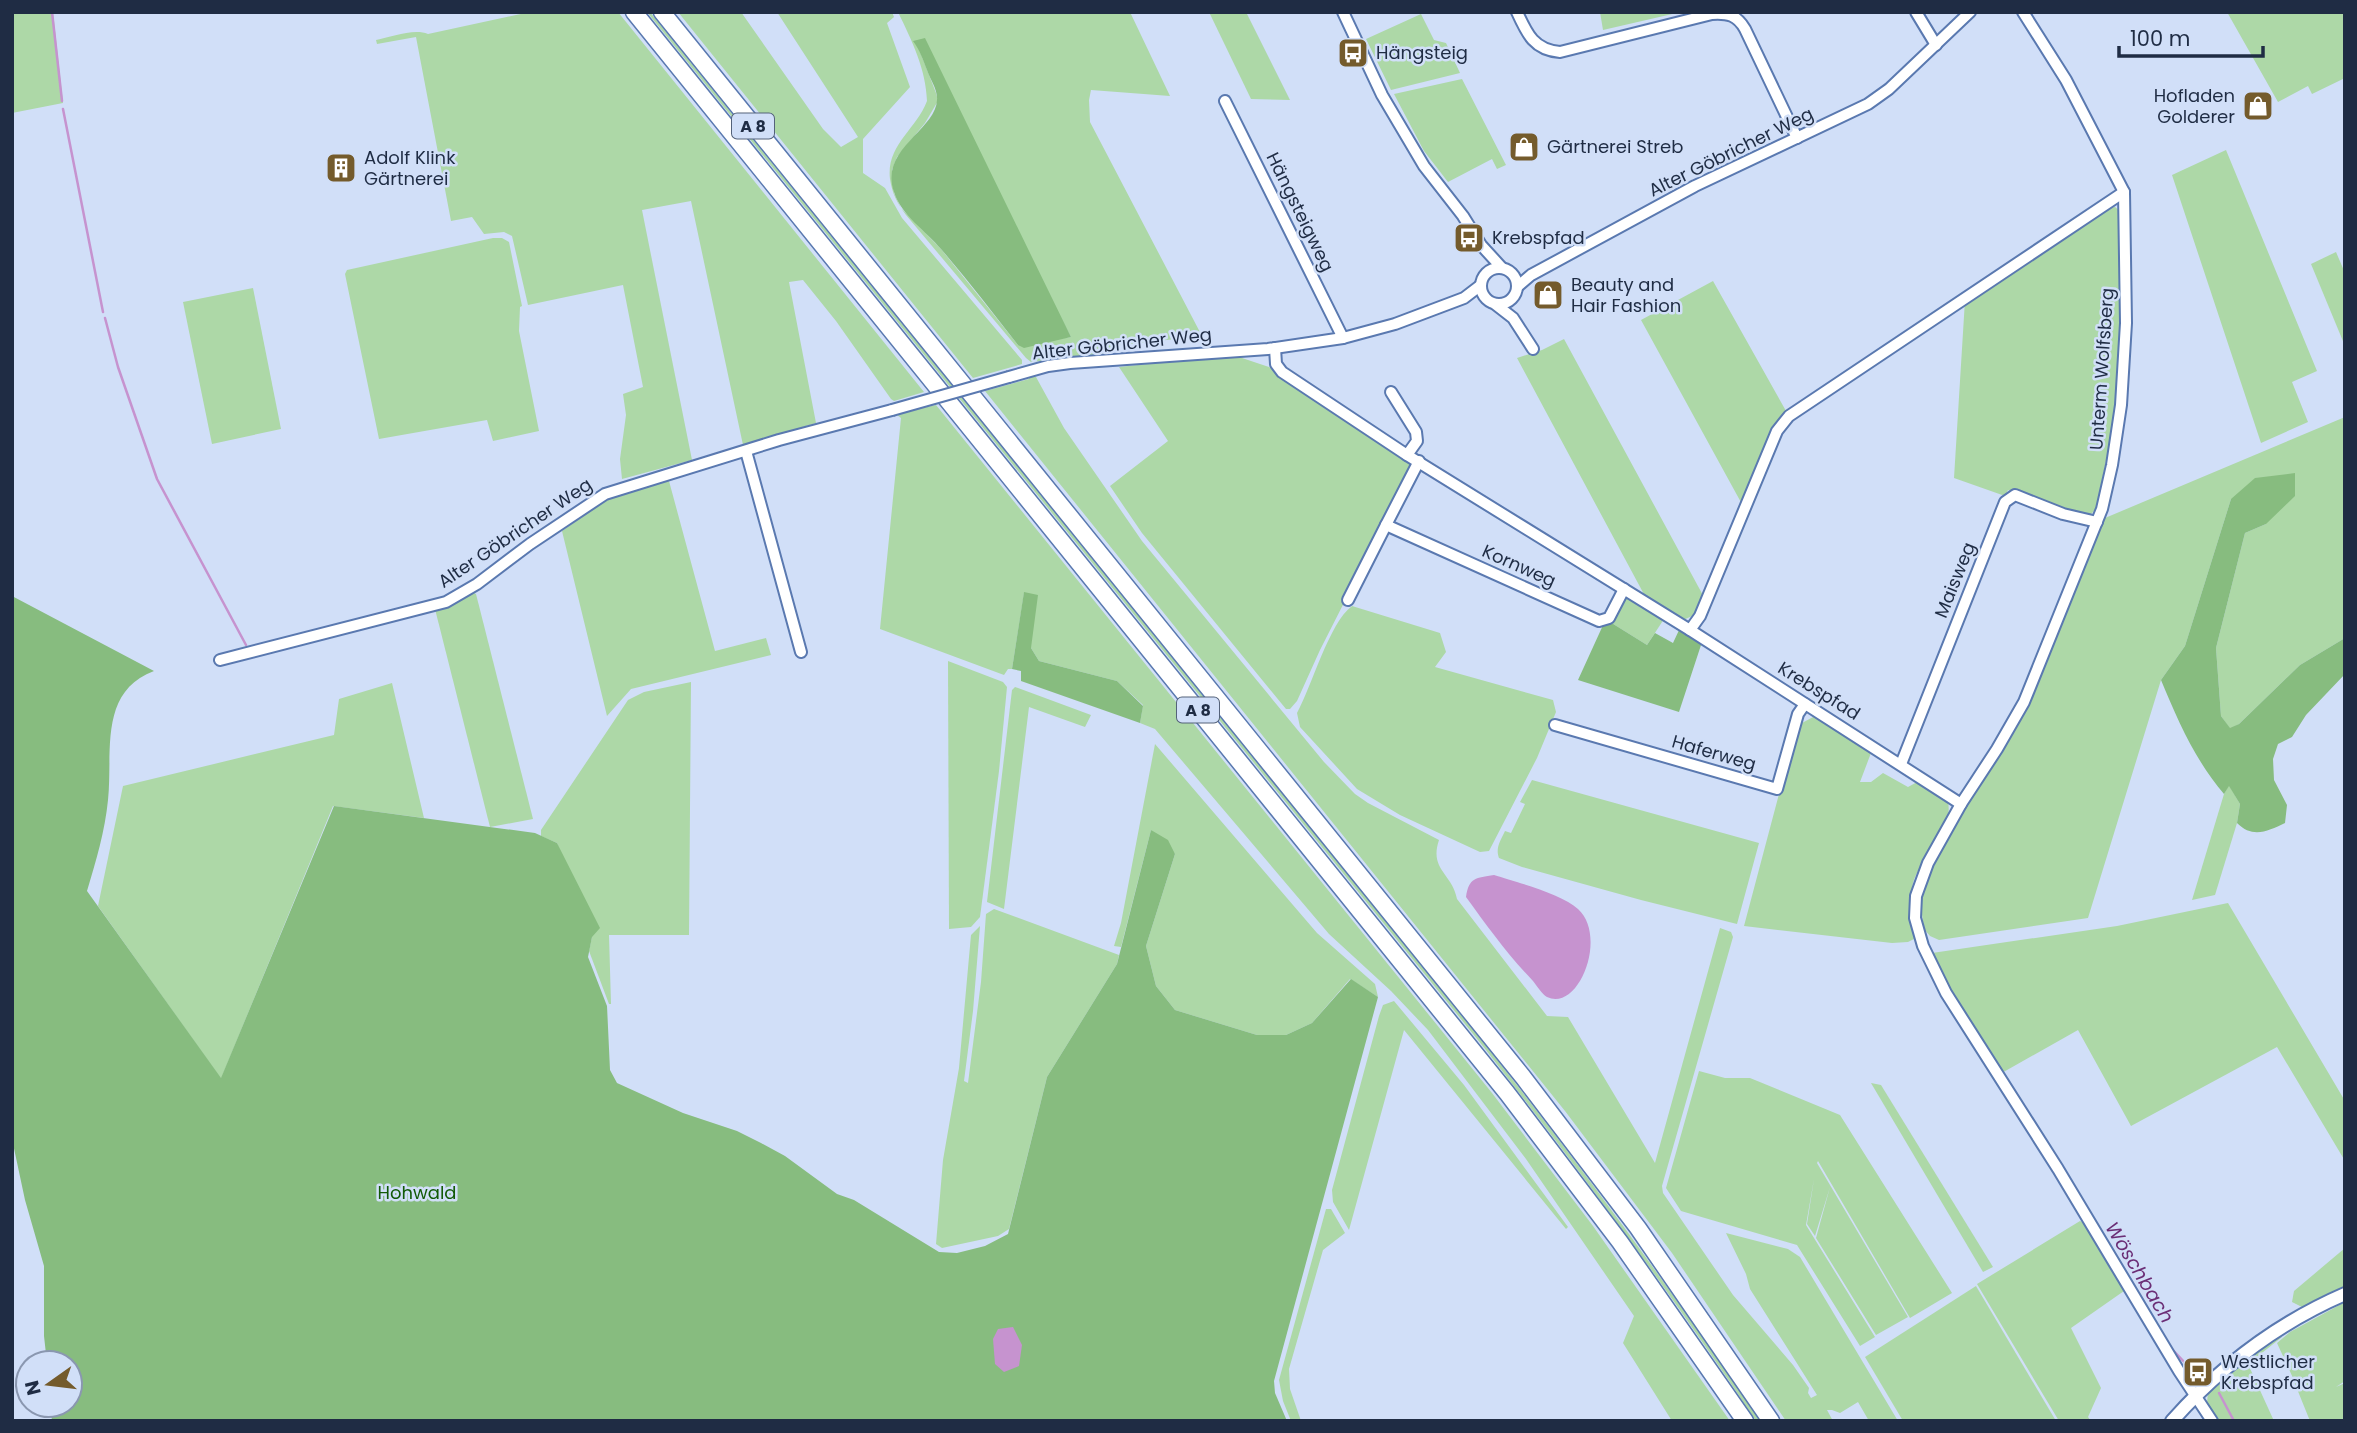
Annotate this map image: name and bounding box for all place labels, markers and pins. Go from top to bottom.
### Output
bus stop icon: Hängsteig [1336,36,1370,70]
place label: Hängsteig [1376,40,1468,65]
place label: Hofladen Golderer [2154,83,2235,129]
shop icon: Hofladen Golderer [2241,89,2275,123]
shop icon: Gärtnerei Streb [1507,130,1541,164]
place label: Gärtnerei Streb [1547,134,1683,159]
place label: Adolf Klink Gärtnerei [364,145,456,191]
building icon: Adolf Klink Gärtnerei [324,151,358,185]
bus stop icon: Krebspfad [1452,221,1486,255]
place label: Krebspfad [1492,225,1585,250]
place label: Beauty and Hair Fashion [1571,272,1681,318]
shop icon: Beauty and Hair Fashion [1531,278,1565,312]
place label: Westlicher Krebspfad [2221,1349,2315,1395]
bus stop icon: Westlicher Krebspfad [2181,1355,2215,1389]

